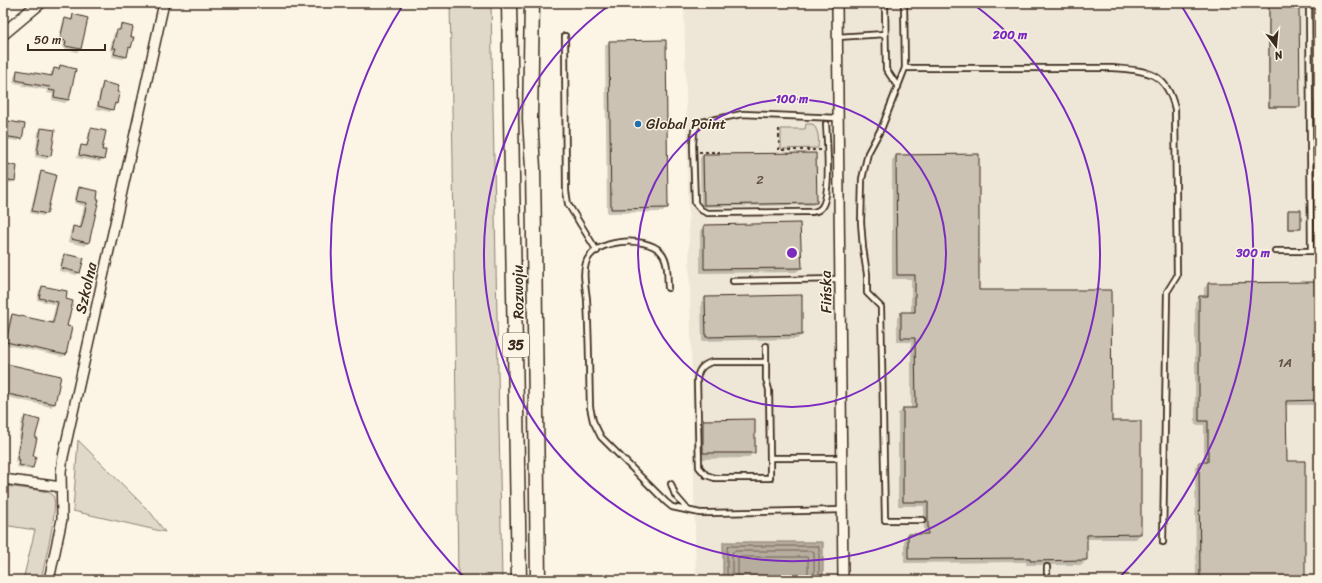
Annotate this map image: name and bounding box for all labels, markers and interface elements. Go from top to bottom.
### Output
text: 200 m [992,24,1028,46]
scale bar [28,26,105,52]
north arrow [1256,26,1296,66]
text: 50 m [34,29,61,51]
text: N [1272,45,1286,65]
text: 100 m [776,88,809,110]
place label: Global Point [646,111,727,137]
marker: Global Point [633,119,643,129]
house number: 2 [756,168,764,191]
text: 300 m [1235,242,1271,264]
centre of rings [785,246,799,260]
street label: Szkolna [67,259,105,316]
street label: Rozwoju [505,265,531,319]
street label: Fińska [813,270,839,314]
road number: 35 [503,333,529,357]
house number: 1A [1278,351,1292,374]

